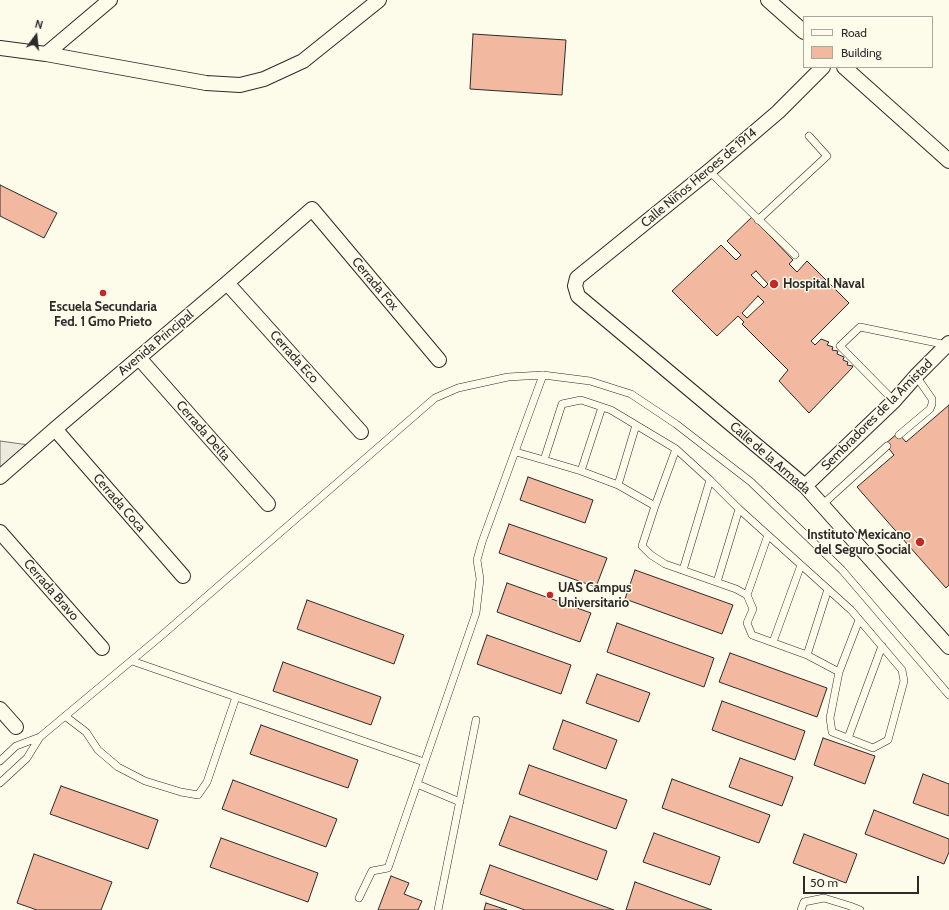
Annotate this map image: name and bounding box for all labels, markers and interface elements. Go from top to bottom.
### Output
north arrow [16,16,56,56]
legend [803,16,933,68]
text: N [34,17,45,32]
text: Road [841,25,867,40]
text: Building [841,45,882,60]
street label: Calle Niños Heroes de 1914 [638,125,760,231]
street label: Cerrada Fox [348,254,402,314]
place label: Hospital Naval [783,276,865,292]
marker: Hospital Naval [768,278,780,290]
marker: Escuela Secundaria Fed. 1 Gmo Prieto [98,288,108,298]
place label: Escuela Secundaria Fed. 1 Gmo Prieto [49,299,157,330]
street label: Avenida Principal [115,307,197,379]
street label: Cerrada Eco [266,328,322,386]
street label: Sembradores de la Amistad [818,356,936,474]
street label: Cerrada Delta [173,398,233,464]
street label: Calle de la Armada [726,419,814,497]
street label: Cerrada Coca [89,471,149,535]
place label: Instituto Mexicano del Seguro Social [807,527,911,558]
marker: Instituto Mexicano del Seguro Social [914,536,926,548]
street label: Cerrada Bravo [20,556,82,624]
place label: UAS Campus Universitario [558,580,632,611]
marker: UAS Campus Universitario [545,590,555,600]
scale bar [805,868,921,894]
text: 50 m [810,875,838,890]

